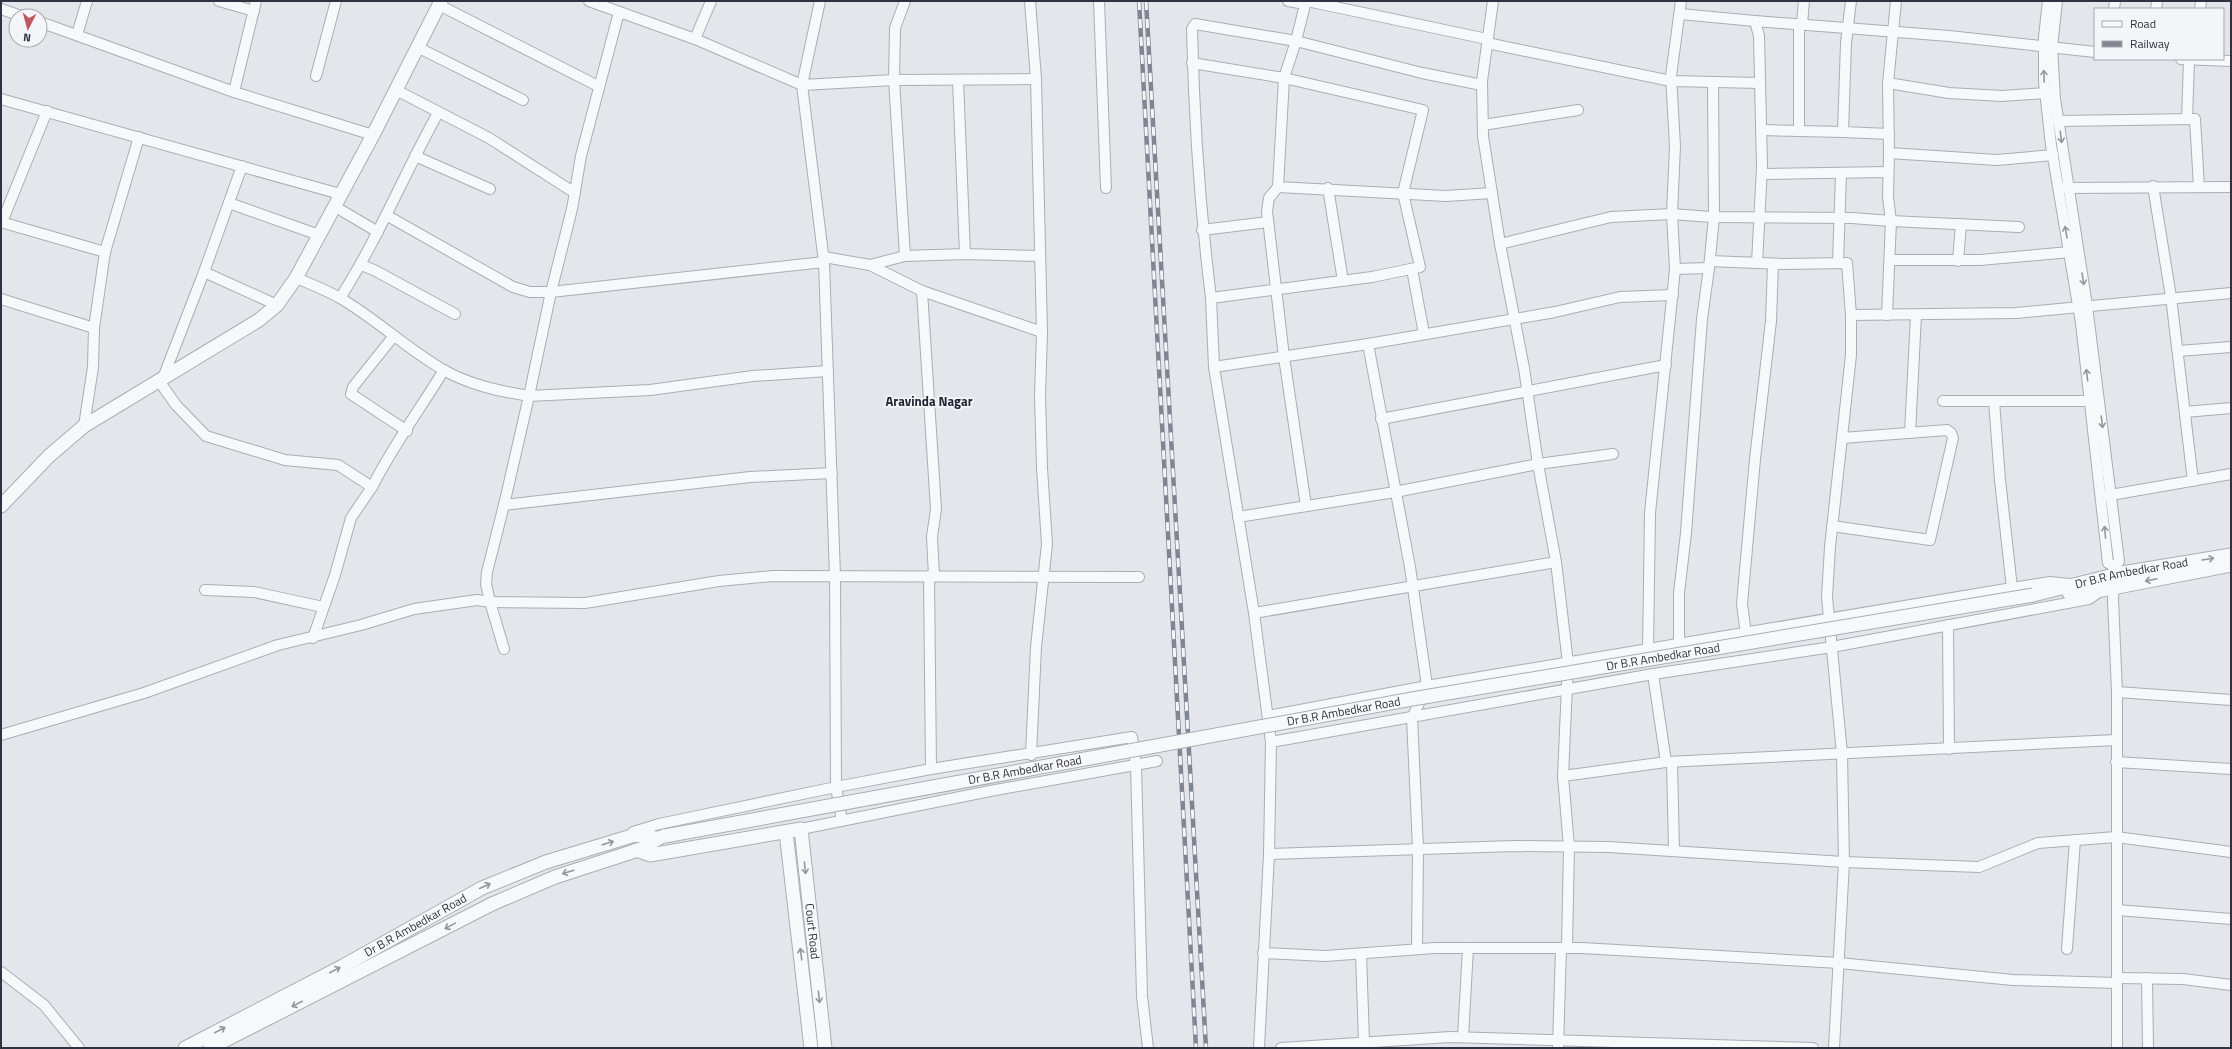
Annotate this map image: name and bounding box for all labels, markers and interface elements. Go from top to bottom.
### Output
north arrow [8,8,48,48]
legend [2094,8,2224,60]
text: Road [2130,14,2156,33]
text: N [22,30,32,46]
text: Railway [2130,34,2170,53]
one-way arrow [2040,70,2048,83]
one-way arrow [2057,130,2065,143]
one-way arrow [2062,226,2070,239]
one-way arrow [2079,273,2087,286]
one-way arrow [2083,369,2091,382]
district label: Aravinda Nagar [886,391,973,411]
one-way arrow [2098,415,2106,428]
one-way arrow [2101,526,2109,539]
street label: Dr B.R Ambedkar Road [2073,552,2189,593]
one-way arrow [2201,555,2214,563]
one-way arrow [2145,576,2158,584]
street label: Dr B.R Ambedkar Road [1605,638,1721,675]
street label: Dr B.R Ambedkar Road [1285,691,1402,731]
street label: Dr B.R Ambedkar Road [967,750,1083,789]
one-way arrow [601,839,614,846]
one-way arrow [802,861,809,874]
one-way arrow [562,869,575,876]
one-way arrow [479,882,491,889]
street label: Dr B.R Ambedkar Road [360,889,470,961]
street label: Court Road [800,902,825,960]
one-way arrow [444,923,456,931]
one-way arrow [797,948,804,961]
one-way arrow [329,966,341,973]
one-way arrow [815,990,823,1003]
one-way arrow [291,1001,303,1008]
one-way arrow [214,1026,226,1033]

